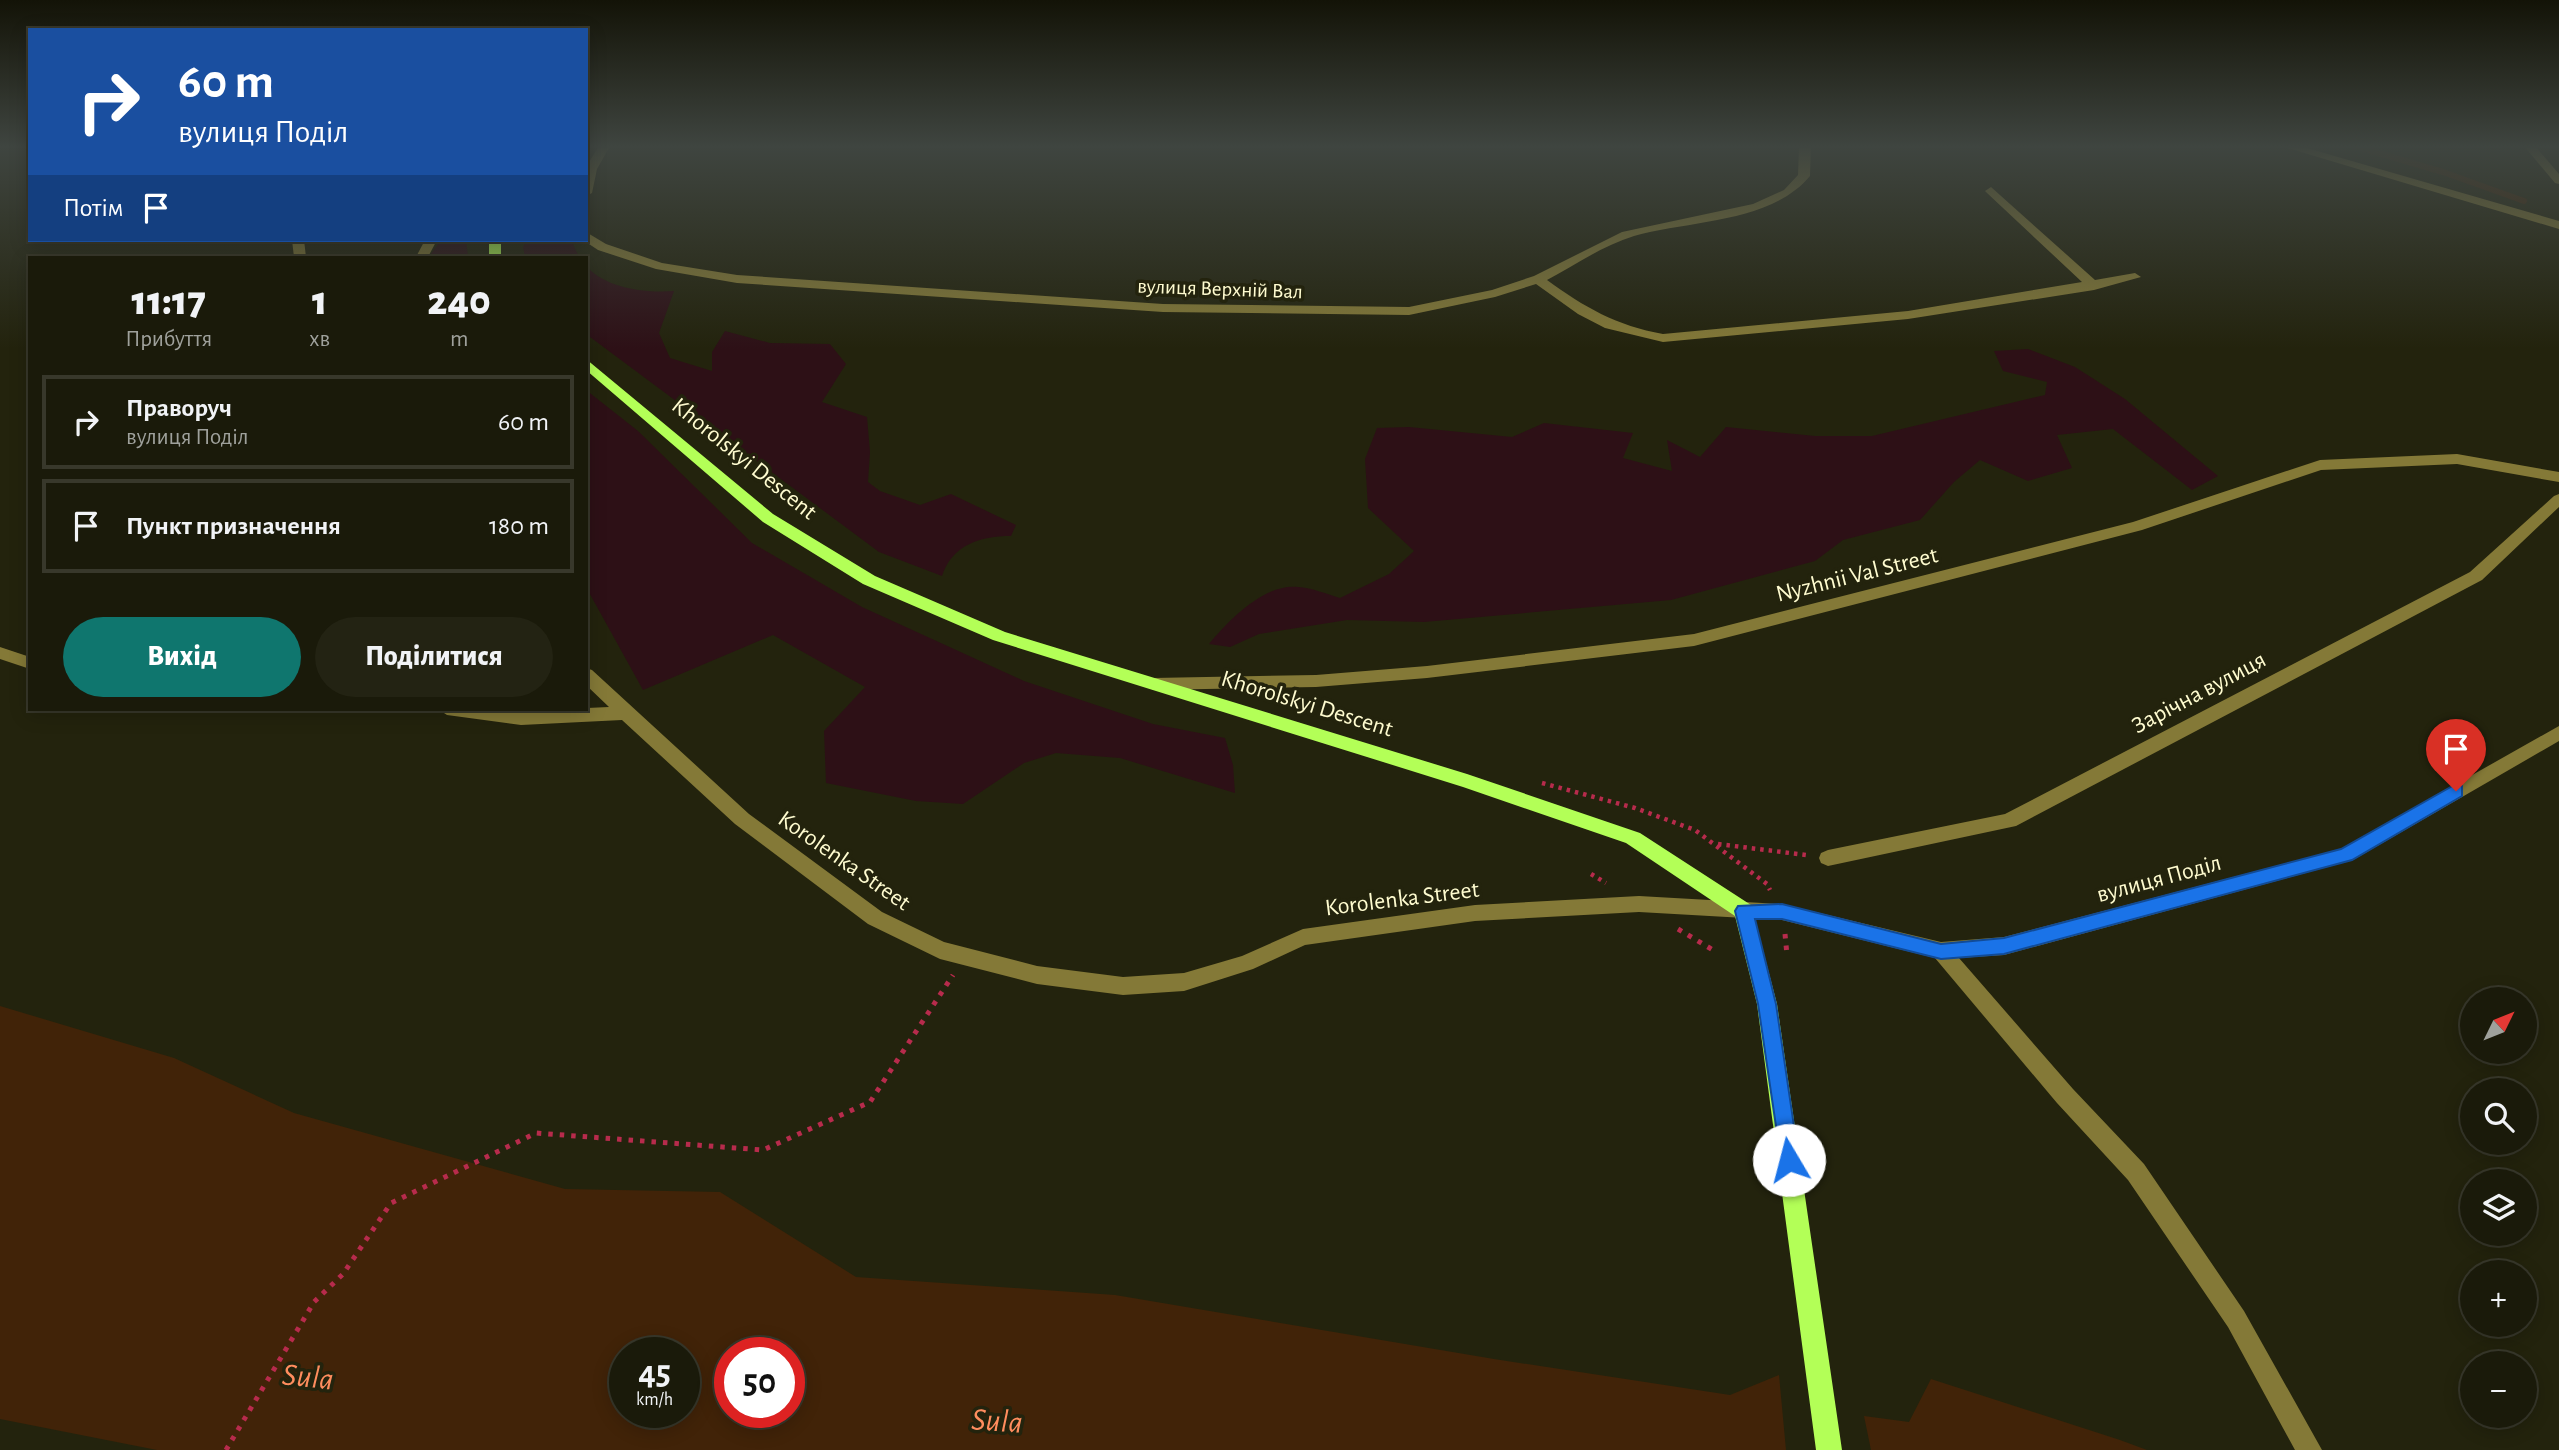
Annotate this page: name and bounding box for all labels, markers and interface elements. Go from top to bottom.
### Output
icon: right [63,56,154,147]
text: 60 m [178,58,274,107]
text: вулиця Поділ [178,116,349,148]
icon: arrive [137,189,175,227]
text: Потім [63,195,123,221]
street label: вулиця Верхній Вал [1137,276,1303,302]
text: 11:17 [131,280,206,322]
text: 1 [312,280,328,322]
text: 240 [427,280,491,322]
text: Прибуття [125,328,212,351]
text: хв [309,328,330,351]
text: m [450,328,468,351]
street label: Khorolskyi Descent [667,394,821,525]
text: Праворуч [126,395,232,421]
icon: right [67,403,105,441]
text: 60 m [498,409,549,435]
text: вулиця Поділ [126,426,249,449]
icon: arrive [67,507,105,545]
text: Пункт призначення [126,513,341,539]
text: 180 m [489,513,549,539]
street label: Nyzhnii Val Street [1774,543,1941,607]
button: Вихід [63,617,301,697]
button: Поділитися [315,617,553,697]
street label: Зарічна вулиця [2128,648,2270,738]
street label: Khorolskyi Descent [1218,666,1396,742]
pin [2426,719,2486,791]
icon: arrive [2437,730,2475,768]
street label: Korolenka Street [774,807,915,915]
street label: вулиця Поділ [2094,851,2224,907]
street label: Korolenka Street [1324,878,1481,920]
north arrow [2460,987,2538,1064]
map controls [2460,987,2537,1428]
button: search [2460,1078,2537,1155]
position arrow [1752,1123,1826,1197]
button: layers [2460,1169,2537,1246]
button: + [2460,1260,2537,1337]
speed limit sign: 50 [714,1337,805,1428]
button: − [2460,1351,2537,1428]
text: 45 [638,1356,671,1391]
water label: Sula [281,1358,335,1396]
text: km/h [636,1391,673,1409]
water label: Sula [970,1403,1024,1439]

